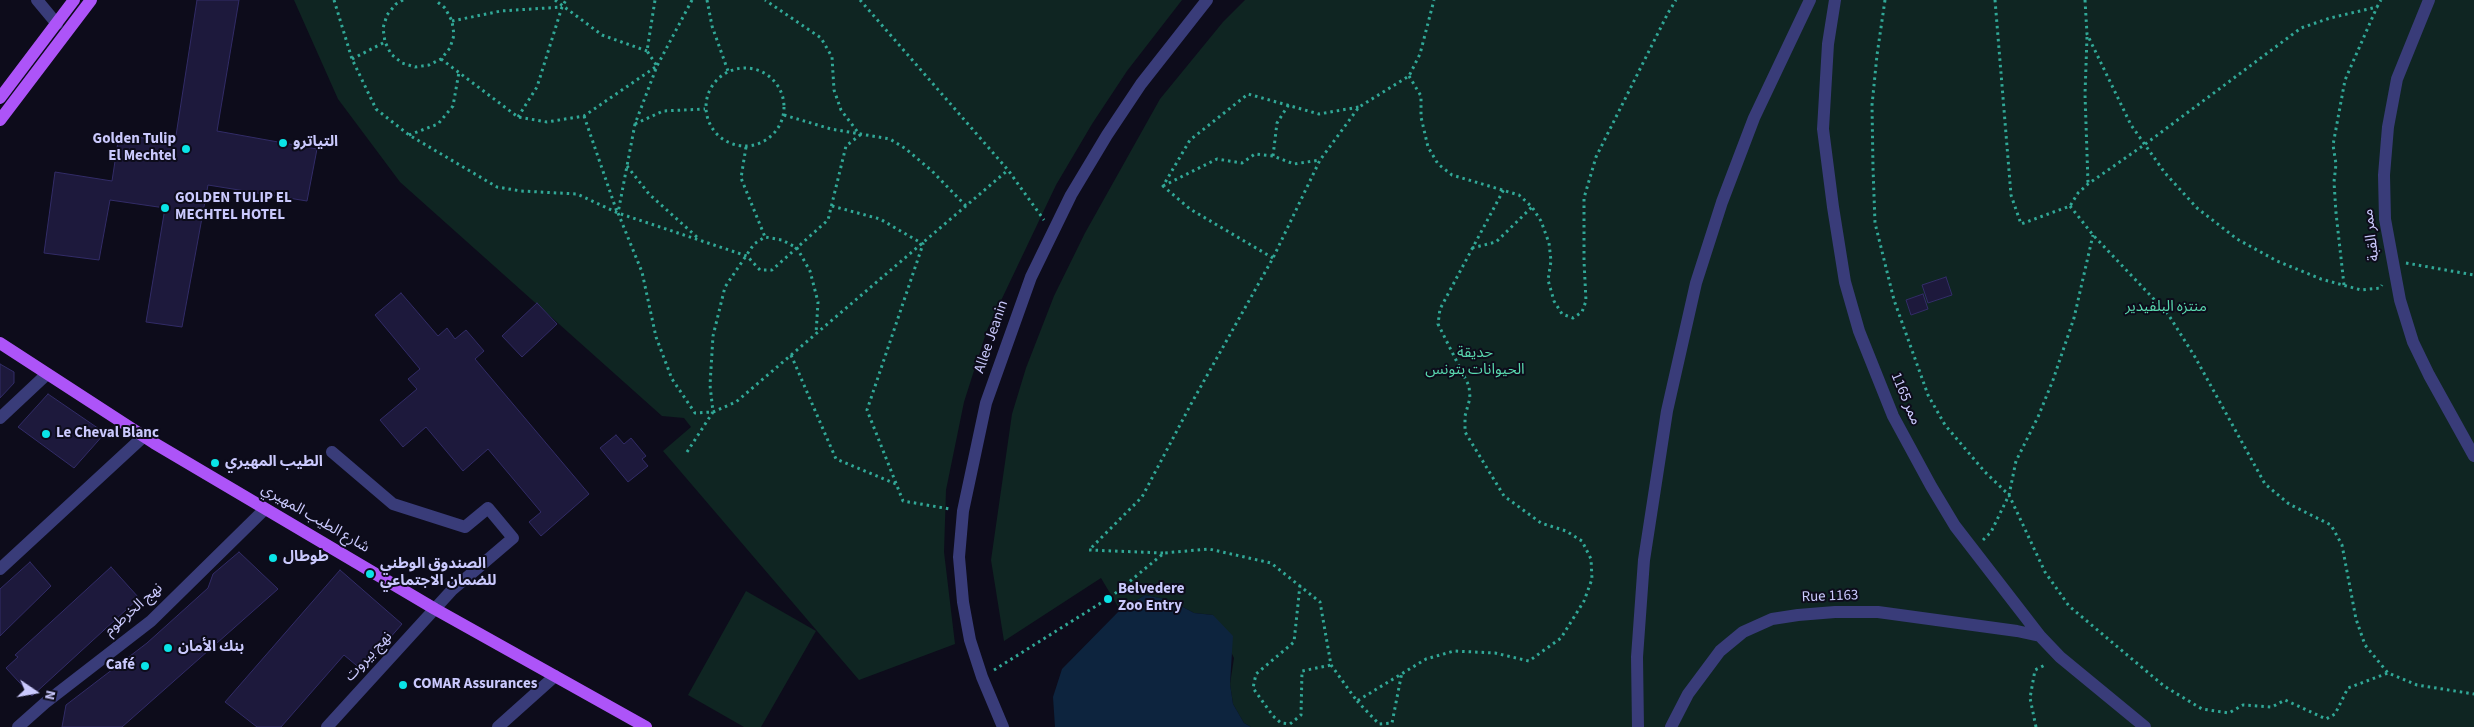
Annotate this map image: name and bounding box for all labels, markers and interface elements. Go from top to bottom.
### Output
place label: Golden Tulip El Mechtel [93,131,176,166]
place label: التياترو [293,134,338,152]
marker: التياترو [277,137,289,149]
marker: Golden Tulip El Mechtel [180,143,192,155]
place label: GOLDEN TULIP EL MECHTEL HOTEL [175,190,292,225]
marker: GOLDEN TULIP EL MECHTEL HOTEL [159,202,171,214]
street label: ممر القبة [2360,208,2384,262]
street label: Allee Jeanin [971,298,1013,376]
park label: منتزه البلفيدير [2125,299,2207,317]
park label: حديقة الحيوانات بتونس [1425,345,1525,380]
street label: ممر 1165 [1886,370,1924,428]
place label: Le Cheval Blanc [56,425,159,443]
marker: Le Cheval Blanc [40,428,52,440]
place label: الطيب المهيري [225,454,323,472]
marker: الطيب المهيري [209,457,221,469]
street label: شارع الطيب المهيري [258,481,372,557]
place label: طوطال [283,549,329,567]
marker: طوطال [267,552,279,564]
place label: الصندوق الوطني للضمان الاجتماعي [380,556,497,591]
marker: الصندوق الوطني للضمان الاجتماعي [364,568,376,580]
street label: نهج الخرطوم [101,580,167,640]
place label: Belvedere Zoo Entry [1118,581,1185,616]
street label: Rue 1163 [1801,587,1859,607]
marker: Belvedere Zoo Entry [1102,593,1114,605]
street label: نهج بيروت [341,628,397,686]
place label: بنك الأمان [178,639,244,657]
marker: بنك الأمان [162,642,174,654]
place label: Café [106,657,135,675]
marker: Café [139,660,151,672]
north arrow [10,667,60,717]
place label: COMAR Assurances [413,676,537,694]
marker: COMAR Assurances [397,679,409,691]
text: N [39,688,60,702]

